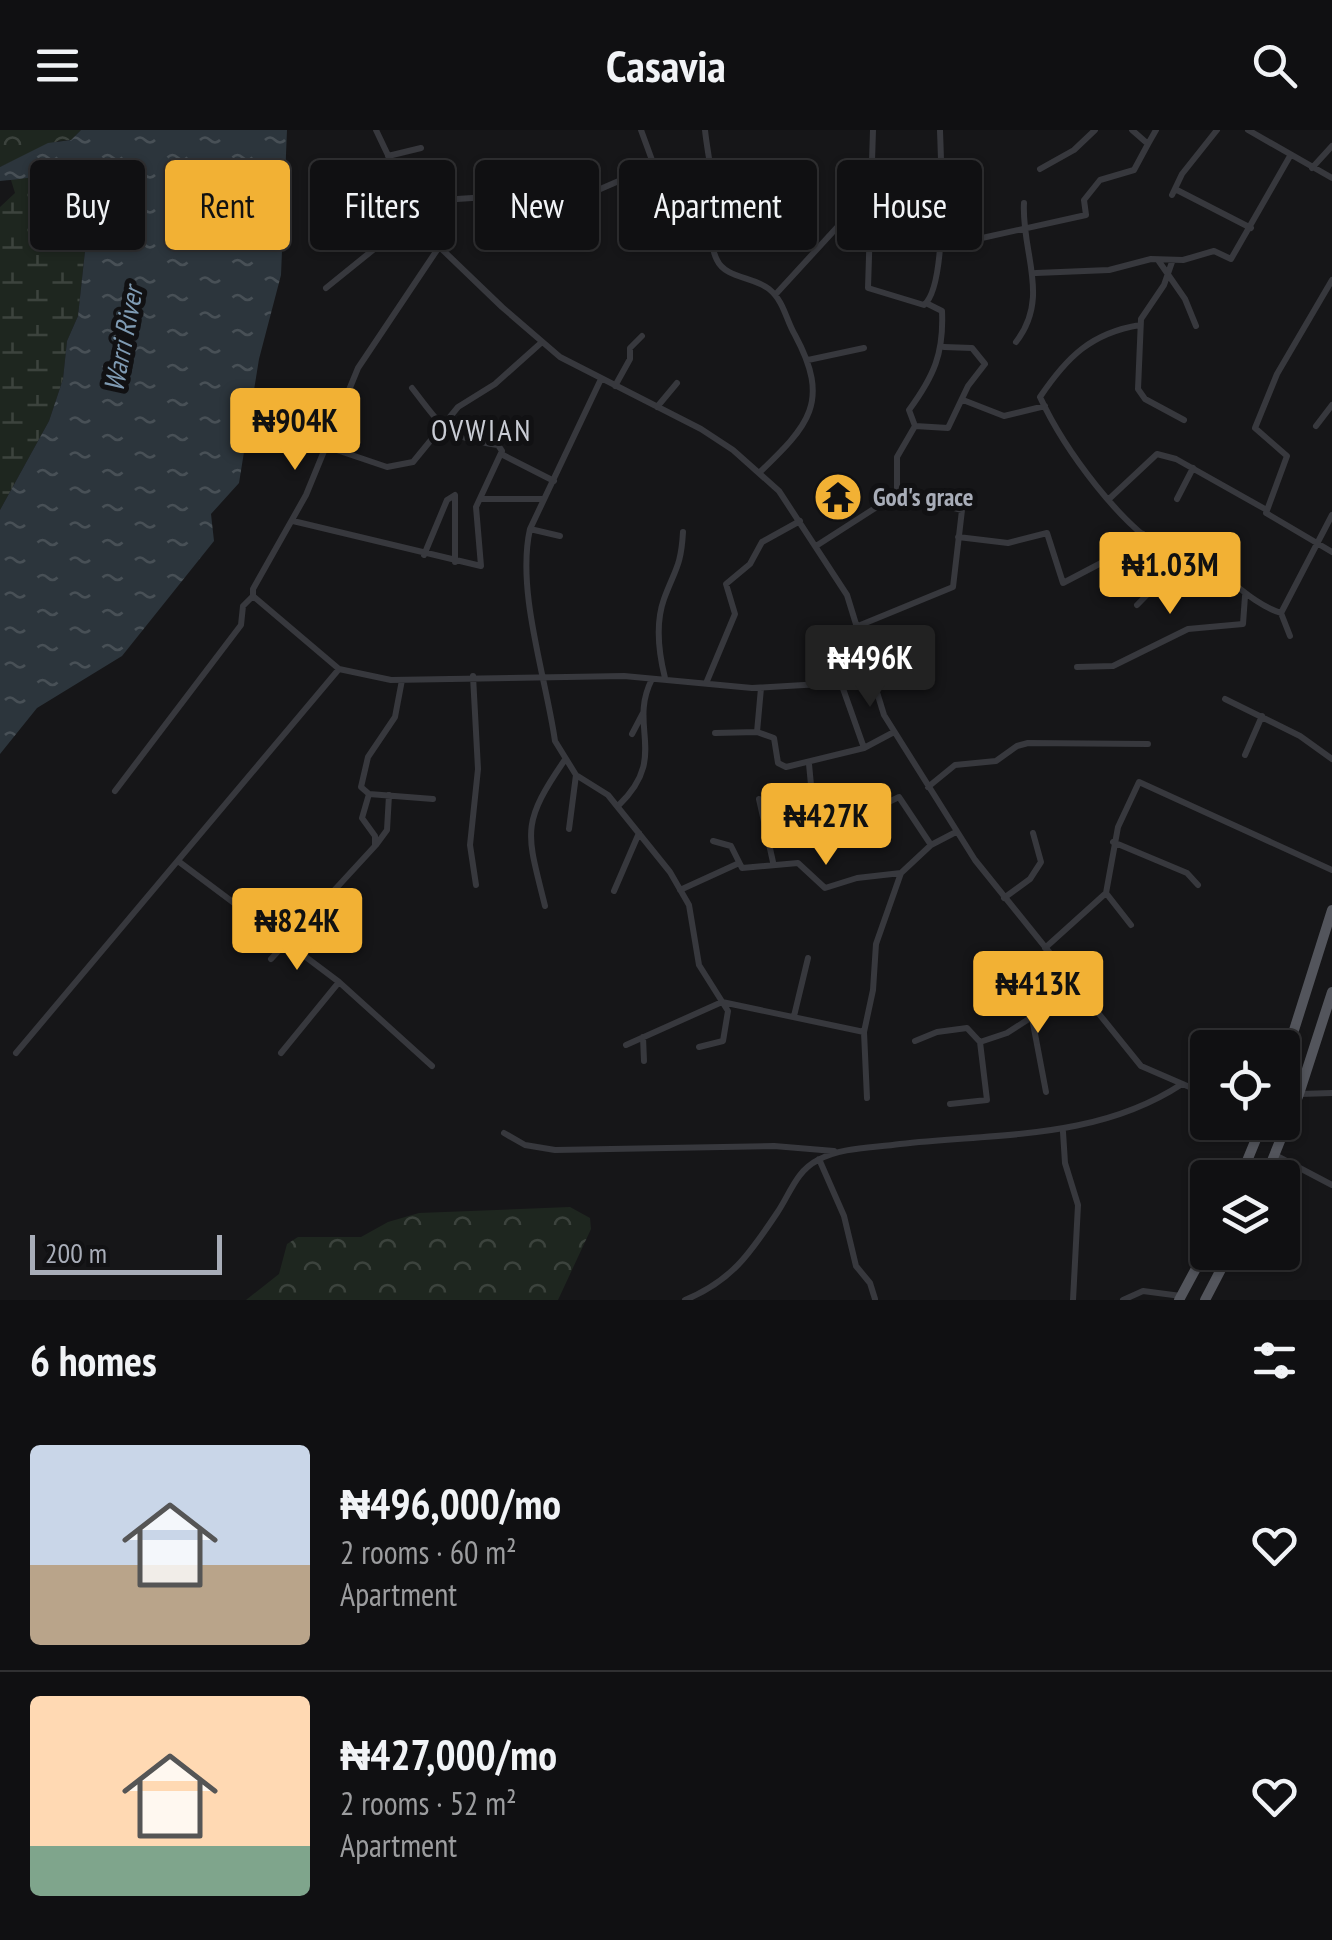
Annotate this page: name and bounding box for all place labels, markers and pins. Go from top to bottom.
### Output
pin: ₦904K [225,388,365,473]
temple icon: God's grace [812,471,864,523]
place label: God's grace [873,481,973,513]
pin: ₦1.03M [1089,532,1251,617]
pin: ₦496K [800,625,940,710]
pin: ₦427K [756,783,896,868]
pin: ₦824K [227,888,367,973]
pin: ₦413K [968,951,1108,1036]

